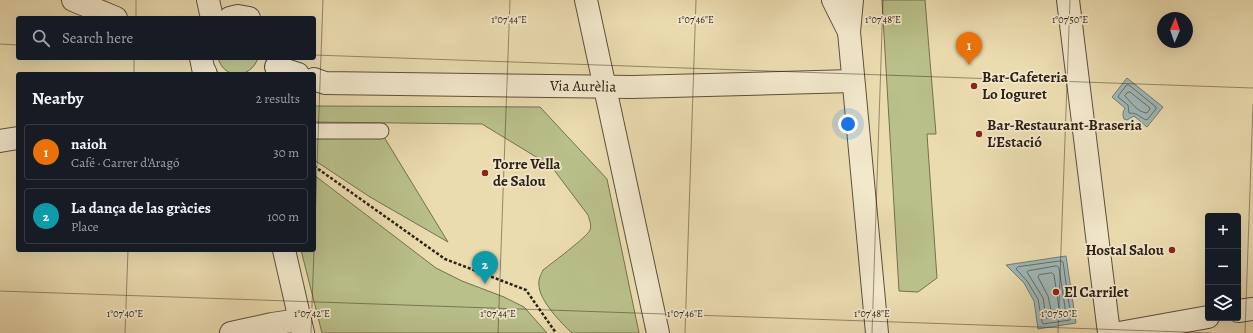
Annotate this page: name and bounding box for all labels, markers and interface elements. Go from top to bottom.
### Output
north arrow [1157,12,1193,48]
text: 1°07'44"E [491,13,527,26]
text: 1°07'46"E [678,13,714,26]
text: 1°07'48"E [865,13,901,26]
text: 1°07'50"E [1052,13,1088,26]
search box [16,16,316,60]
icon: search [30,27,52,49]
text: Search here [62,28,133,48]
pin: 1 [956,32,982,65]
place label: Bar-Cafeteria Lo Ioguret [982,67,1069,104]
street label: Via Aurèlia [549,75,616,97]
marker: Bar-Cafeteria Lo Ioguret [969,81,979,91]
text: Nearby [32,87,83,110]
text: 2 results [256,90,300,107]
your location [838,114,858,134]
place label: Bar-Restaurant-Braseria L'Estació [987,115,1143,152]
marker: Bar-Restaurant-Braseria L'Estació [974,129,984,139]
text: naioh [71,134,107,154]
text: 1 [44,144,48,161]
text: 30 m [273,144,299,161]
text: Café · Carrer d'Aragó [71,154,179,171]
place label: Torre Vella de Salou [493,154,561,191]
marker: Torre Vella de Salou [480,168,490,178]
text: La dança de las gràcies [71,198,211,218]
text: 2 [43,208,49,225]
text: 100 m [267,208,299,225]
map controls [1205,213,1241,321]
button: + [1205,213,1241,249]
text: Place [71,218,99,235]
place label: Hostal Salou [1085,240,1165,260]
marker: Hostal Salou [1167,245,1177,255]
button: − [1205,249,1241,285]
pin: 2 [472,251,498,284]
place label: El Carrilet [1064,282,1129,302]
button: layers [1205,285,1241,321]
marker: El Carrilet [1051,287,1061,297]
text: 1°07'40"E [107,307,143,320]
text: 1°07'42"E [294,307,330,320]
text: 1°07'44"E [480,307,516,320]
text: 1°07'46"E [667,307,703,320]
text: 1°07'48"E [854,307,890,320]
text: 1°07'50"E [1041,307,1077,320]

